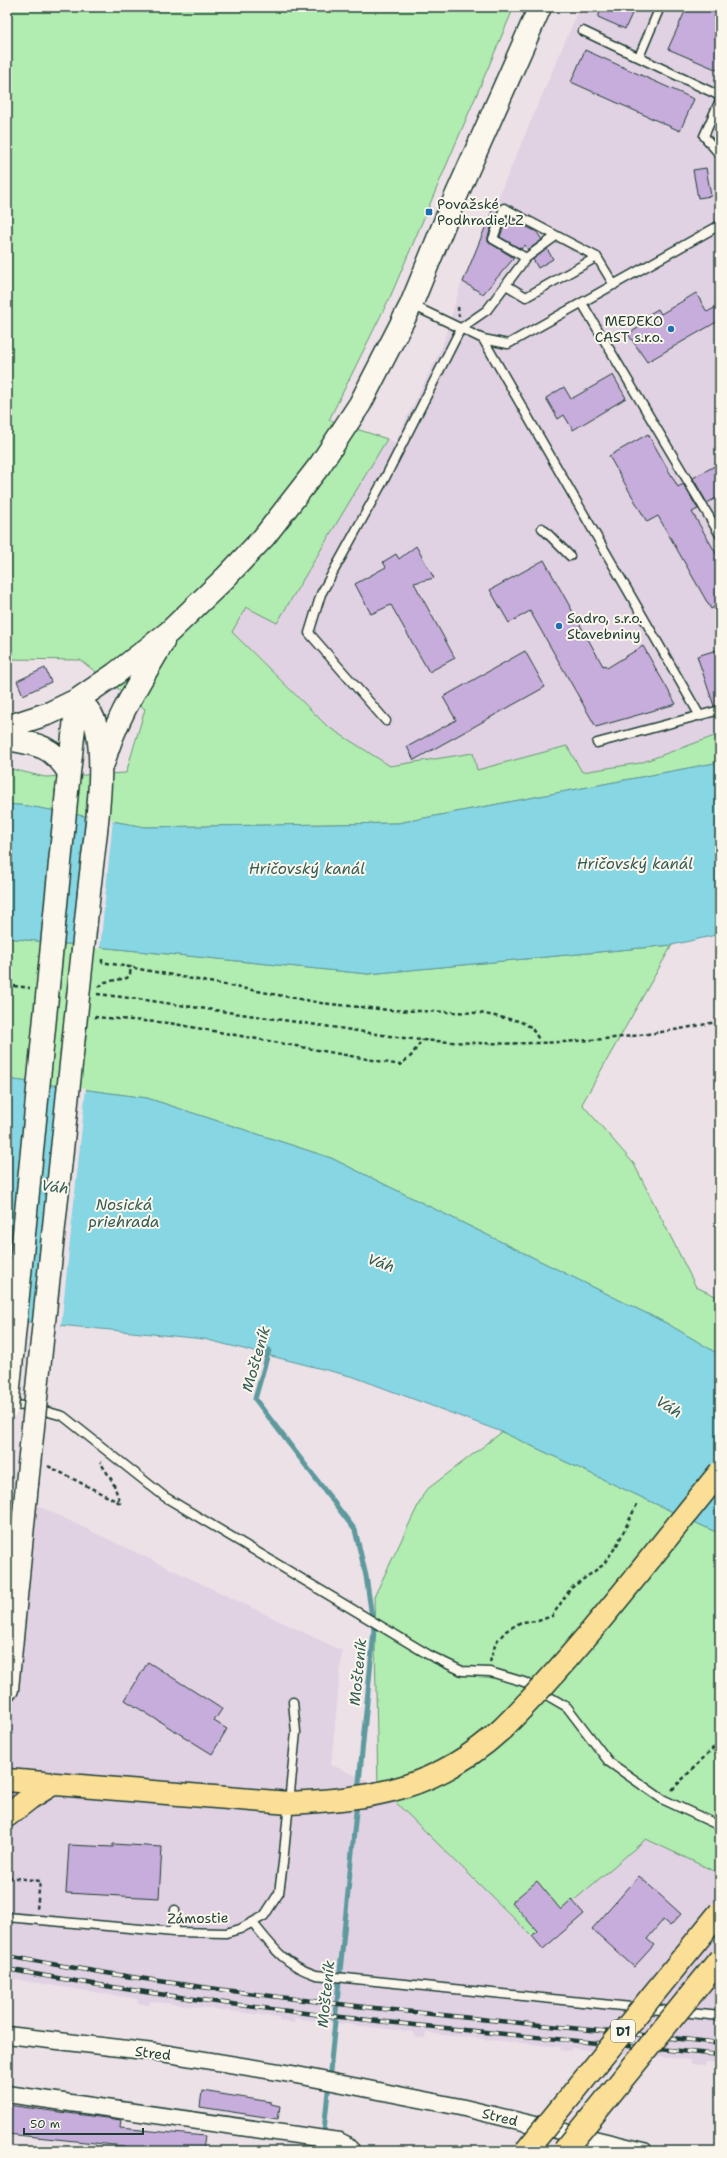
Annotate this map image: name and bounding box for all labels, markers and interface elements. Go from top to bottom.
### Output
place label: Považské Podhradie,LZ [437,195,524,229]
marker: Považské Podhradie,LZ [424,207,434,217]
place label: MEDEKO CAST s.r.o. [595,312,663,346]
marker: MEDEKO CAST s.r.o. [666,324,676,334]
place label: Sadro, s.r.o. Stavebniny [567,609,643,643]
marker: Sadro, s.r.o. Stavebniny [554,621,564,631]
water label: Hričovský kanál [577,854,693,874]
water label: Hričovský kanál [249,859,365,879]
water label: Váh [40,1175,70,1199]
water label: Nosická priehrada [88,1195,159,1232]
water label: Váh [365,1249,397,1277]
water label: Mošteník [237,1323,275,1394]
water label: Váh [652,1391,686,1423]
water label: Mošteník [345,1637,372,1707]
street label: Zámostie [167,1908,229,1928]
water label: Mošteník [313,1959,340,2029]
road number: D1 [611,2020,635,2042]
street label: Stred [134,2042,172,2064]
street label: Stred [480,2104,520,2130]
scale bar [24,2110,143,2136]
text: 50 m [30,2116,60,2132]

